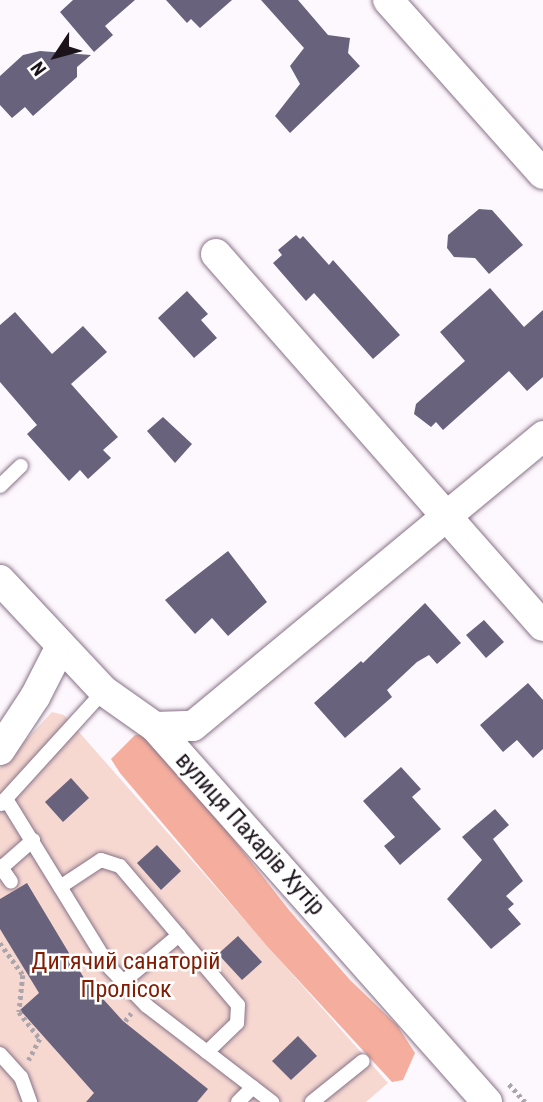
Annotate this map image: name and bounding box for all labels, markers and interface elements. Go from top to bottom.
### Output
north arrow [21,21,91,91]
text: N [26,57,51,80]
street label: вулиця Пахарів Хутір [169,747,331,921]
park label: Дитячий санаторій Пролісок [32,948,220,1004]

